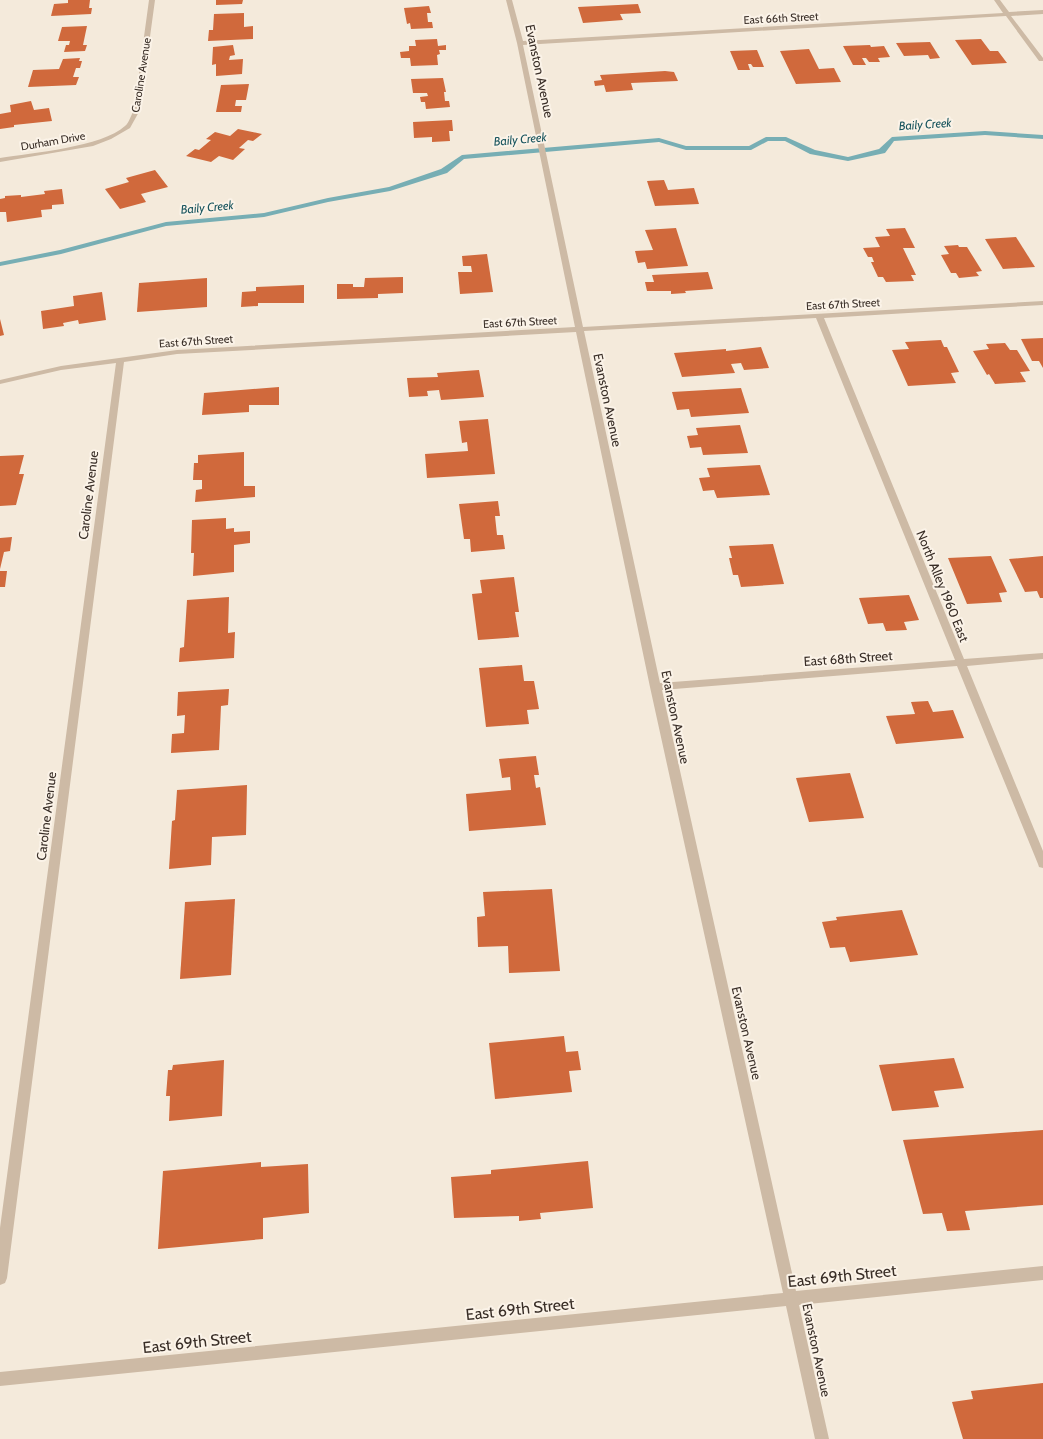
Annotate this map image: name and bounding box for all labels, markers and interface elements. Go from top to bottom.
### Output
street label: East 66th Street [743,9,819,27]
street label: Evanston Avenue [522,23,558,120]
street label: Caroline Avenue [128,36,154,113]
water label: Baily Creek [898,115,953,133]
street label: Durham Drive [20,128,87,154]
water label: Baily Creek [493,129,548,149]
water label: Baily Creek [180,197,235,217]
street label: East 67th Street [806,295,881,313]
street label: East 67th Street [483,313,558,331]
street label: East 67th Street [158,331,234,351]
street label: Evanston Avenue [590,352,626,449]
street label: Caroline Avenue [75,449,101,540]
street label: North Alley 1960 East [913,528,973,645]
street label: East 68th Street [803,647,894,669]
street label: Evanston Avenue [658,669,694,766]
street label: Caroline Avenue [33,770,59,861]
street label: Evanston Avenue [729,985,766,1081]
street label: East 69th Street [787,1261,898,1291]
street label: East 69th Street [465,1294,576,1324]
street label: Evanston Avenue [799,1302,835,1399]
street label: East 69th Street [142,1327,253,1357]

